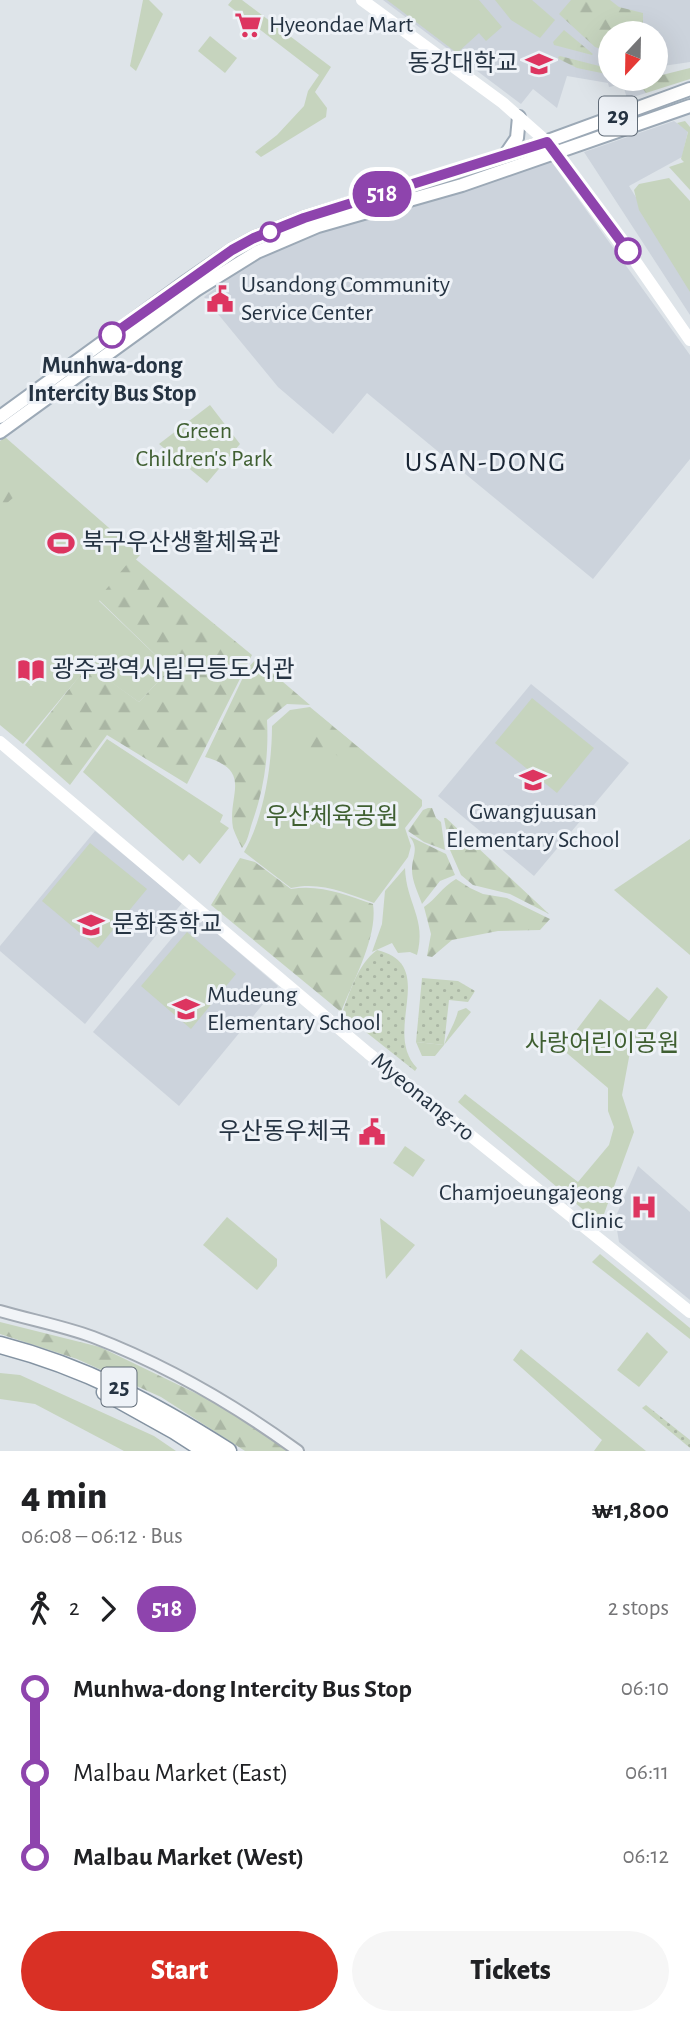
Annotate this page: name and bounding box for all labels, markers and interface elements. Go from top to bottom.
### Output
supermarket icon: Hyeondae Mart [233,10,263,40]
place label: Hyeondae Mart [269,13,413,37]
north arrow [598,21,668,91]
map controls [598,21,668,91]
school or university icon: 동강대학교 [524,49,554,79]
place label: 동강대학교 [408,50,518,76]
road number: 29 [599,97,637,136]
line badge: 518 [342,171,422,217]
text: 518 [367,182,397,206]
unlabelled marker [260,222,280,242]
unlabelled marker [615,238,641,264]
place label: Usandong Community Service Center [241,273,450,325]
public building icon: Usandong Community Service Center [205,284,235,314]
marker: Munhwa-dong Intercity Bus Stop [99,322,125,348]
place label: Munhwa-dong Intercity Bus Stop [28,354,196,406]
park label: Green Children's Park [135,419,273,471]
district label: USAN-DONG [405,449,567,477]
sports icon: 북구우산생활체육관 [46,528,76,558]
place label: 북구우산생활체육관 [82,530,281,555]
library icon: 광주광역시립무등도서관 [16,655,46,685]
place label: 광주광역시립무등도서관 [52,657,295,682]
school or university icon: Gwangjuusan Elementary School [518,765,548,795]
place label: Gwangjuusan Elementary School [446,800,620,852]
park label: 우산체육공원 [266,804,398,829]
school or university icon: 문화중학교 [76,910,106,940]
place label: 문화중학교 [112,911,222,937]
place label: Mudeung Elementary School [207,983,381,1035]
school or university icon: Mudeung Elementary School [171,994,201,1024]
park label: 사랑어린이공원 [525,1031,679,1056]
street label: Myeonang-ro [367,1048,479,1146]
public building icon: 우산동우체국 [357,1117,387,1147]
place label: 우산동우체국 [219,1119,351,1144]
place label: Chamjoeungajeong Clinic [439,1181,623,1233]
hospital icon: Chamjoeungajeong Clinic [629,1192,659,1222]
road number: 25 [102,1368,136,1406]
text: 4 min [21,1478,107,1516]
text: ₩1,800 [591,1497,669,1523]
text: 06:08 – 06:12 · Bus [21,1525,183,1548]
icon: walk [21,1590,59,1628]
icon: forward [89,1590,127,1628]
text: 2 [69,1597,79,1620]
text: 518 [151,1597,182,1621]
text: 2 stops [608,1597,669,1620]
text: Munhwa-dong Intercity Bus Stop [73,1676,412,1702]
text: 06:10 [621,1677,669,1700]
text: Malbau Market (East) [73,1760,288,1786]
text: 06:11 [625,1761,669,1784]
text: Malbau Market (West) [73,1844,304,1870]
text: 06:12 [622,1845,669,1868]
button: Start [21,1931,338,2011]
button: Tickets [352,1931,669,2011]

